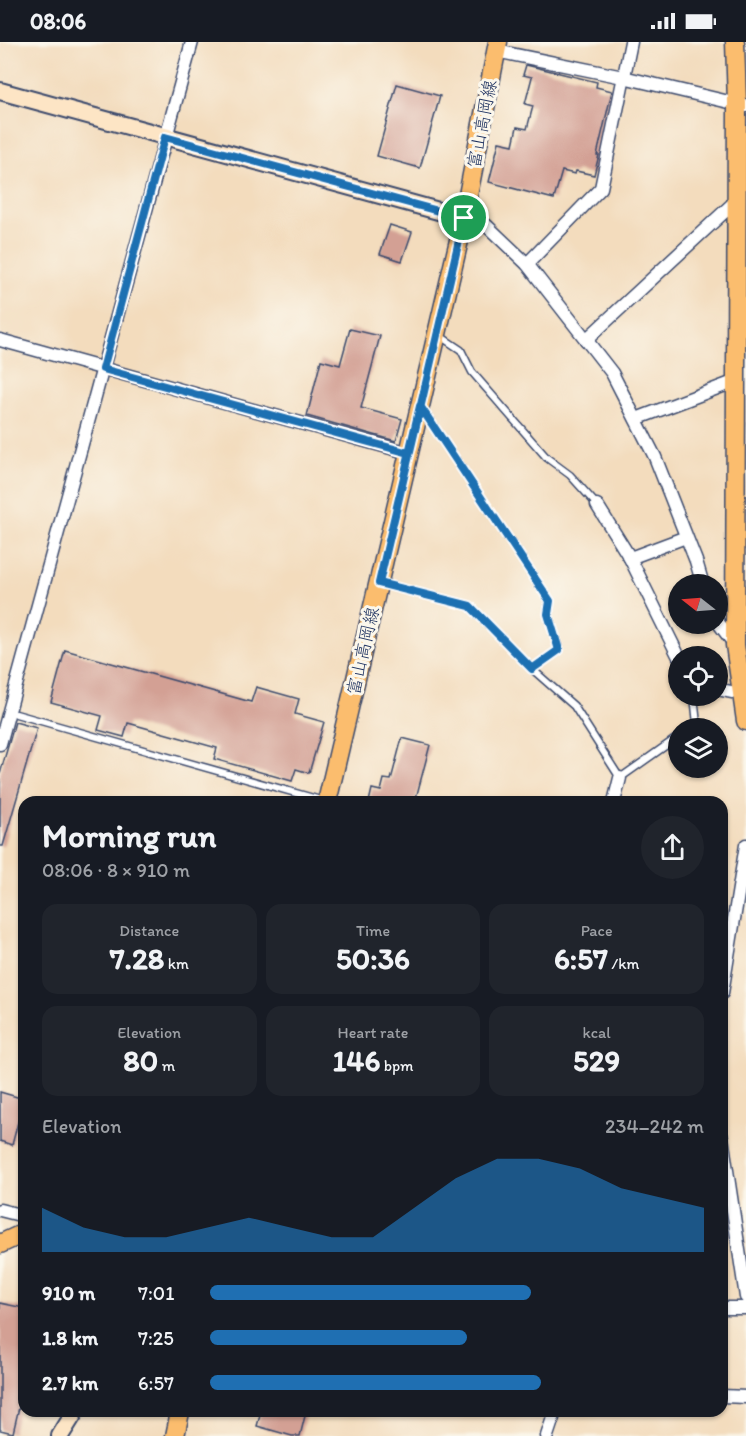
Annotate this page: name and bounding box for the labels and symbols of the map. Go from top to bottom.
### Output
street label: 富山高岡線 [463,78,501,170]
pin [438,192,489,243]
north arrow [668,574,728,634]
street label: 富山高岡線 [342,605,384,697]

